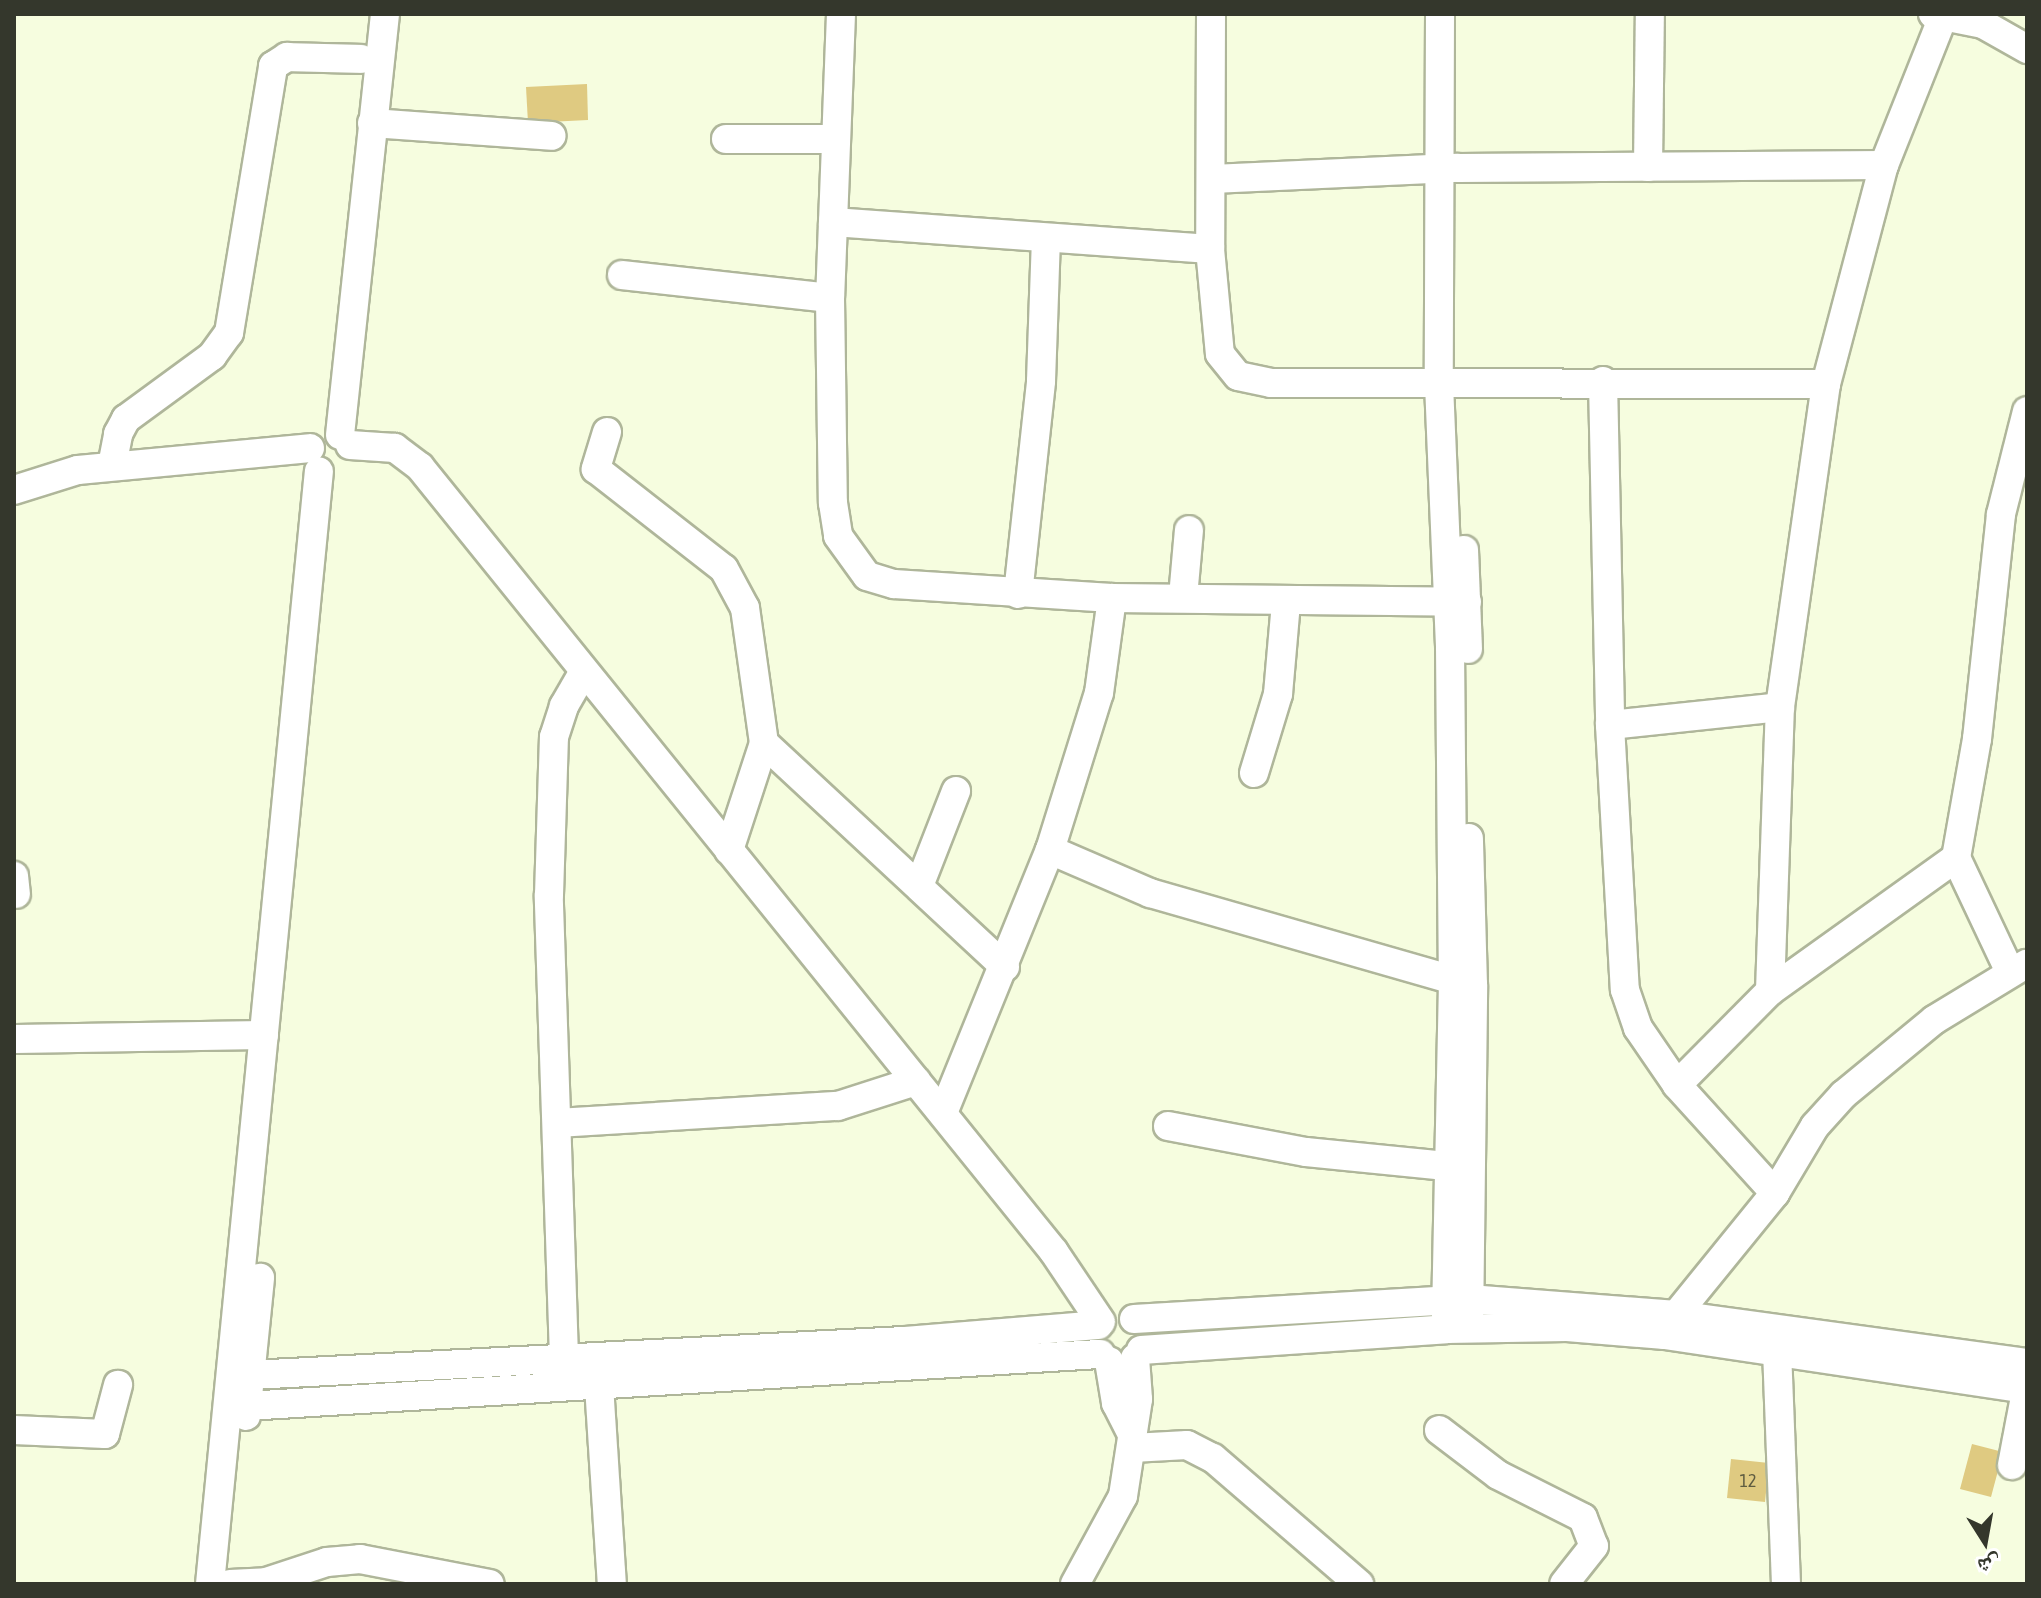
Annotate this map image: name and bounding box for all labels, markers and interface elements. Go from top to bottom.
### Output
house number: 12 [1740,1470,1756,1492]
north arrow [1945,1502,2025,1582]
text: ش [1976,1551,2004,1581]

